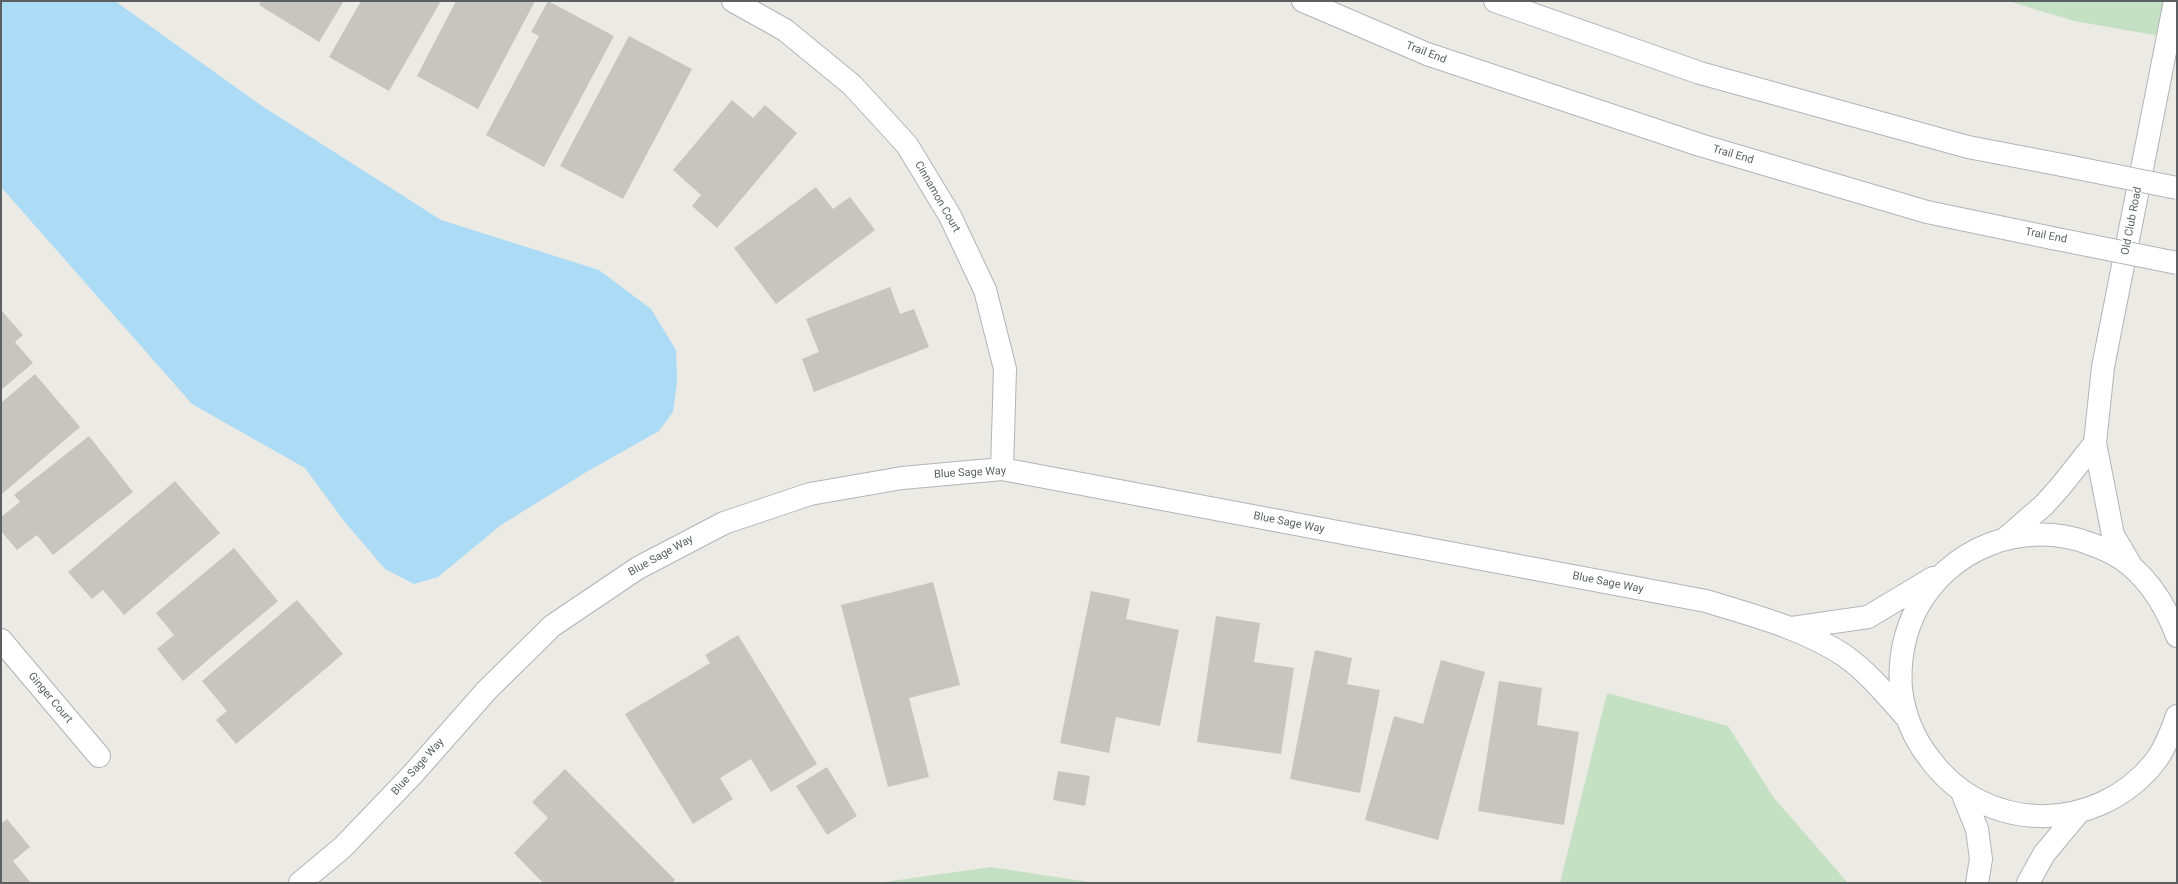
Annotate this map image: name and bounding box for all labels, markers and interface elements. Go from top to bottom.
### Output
street label: Trail End [1404,39,1448,67]
street label: Trail End [1711,143,1755,167]
street label: Cinnamon Court [911,159,963,235]
street label: Old Club Road [2119,186,2145,256]
street label: Trail End [2024,225,2068,247]
street label: Blue Sage Way [934,465,1006,481]
street label: Blue Sage Way [1252,510,1326,536]
street label: Blue Sage Way [626,533,696,579]
street label: Blue Sage Way [1571,570,1645,596]
street label: Ginger Court [25,670,75,726]
street label: Blue Sage Way [389,736,447,798]

